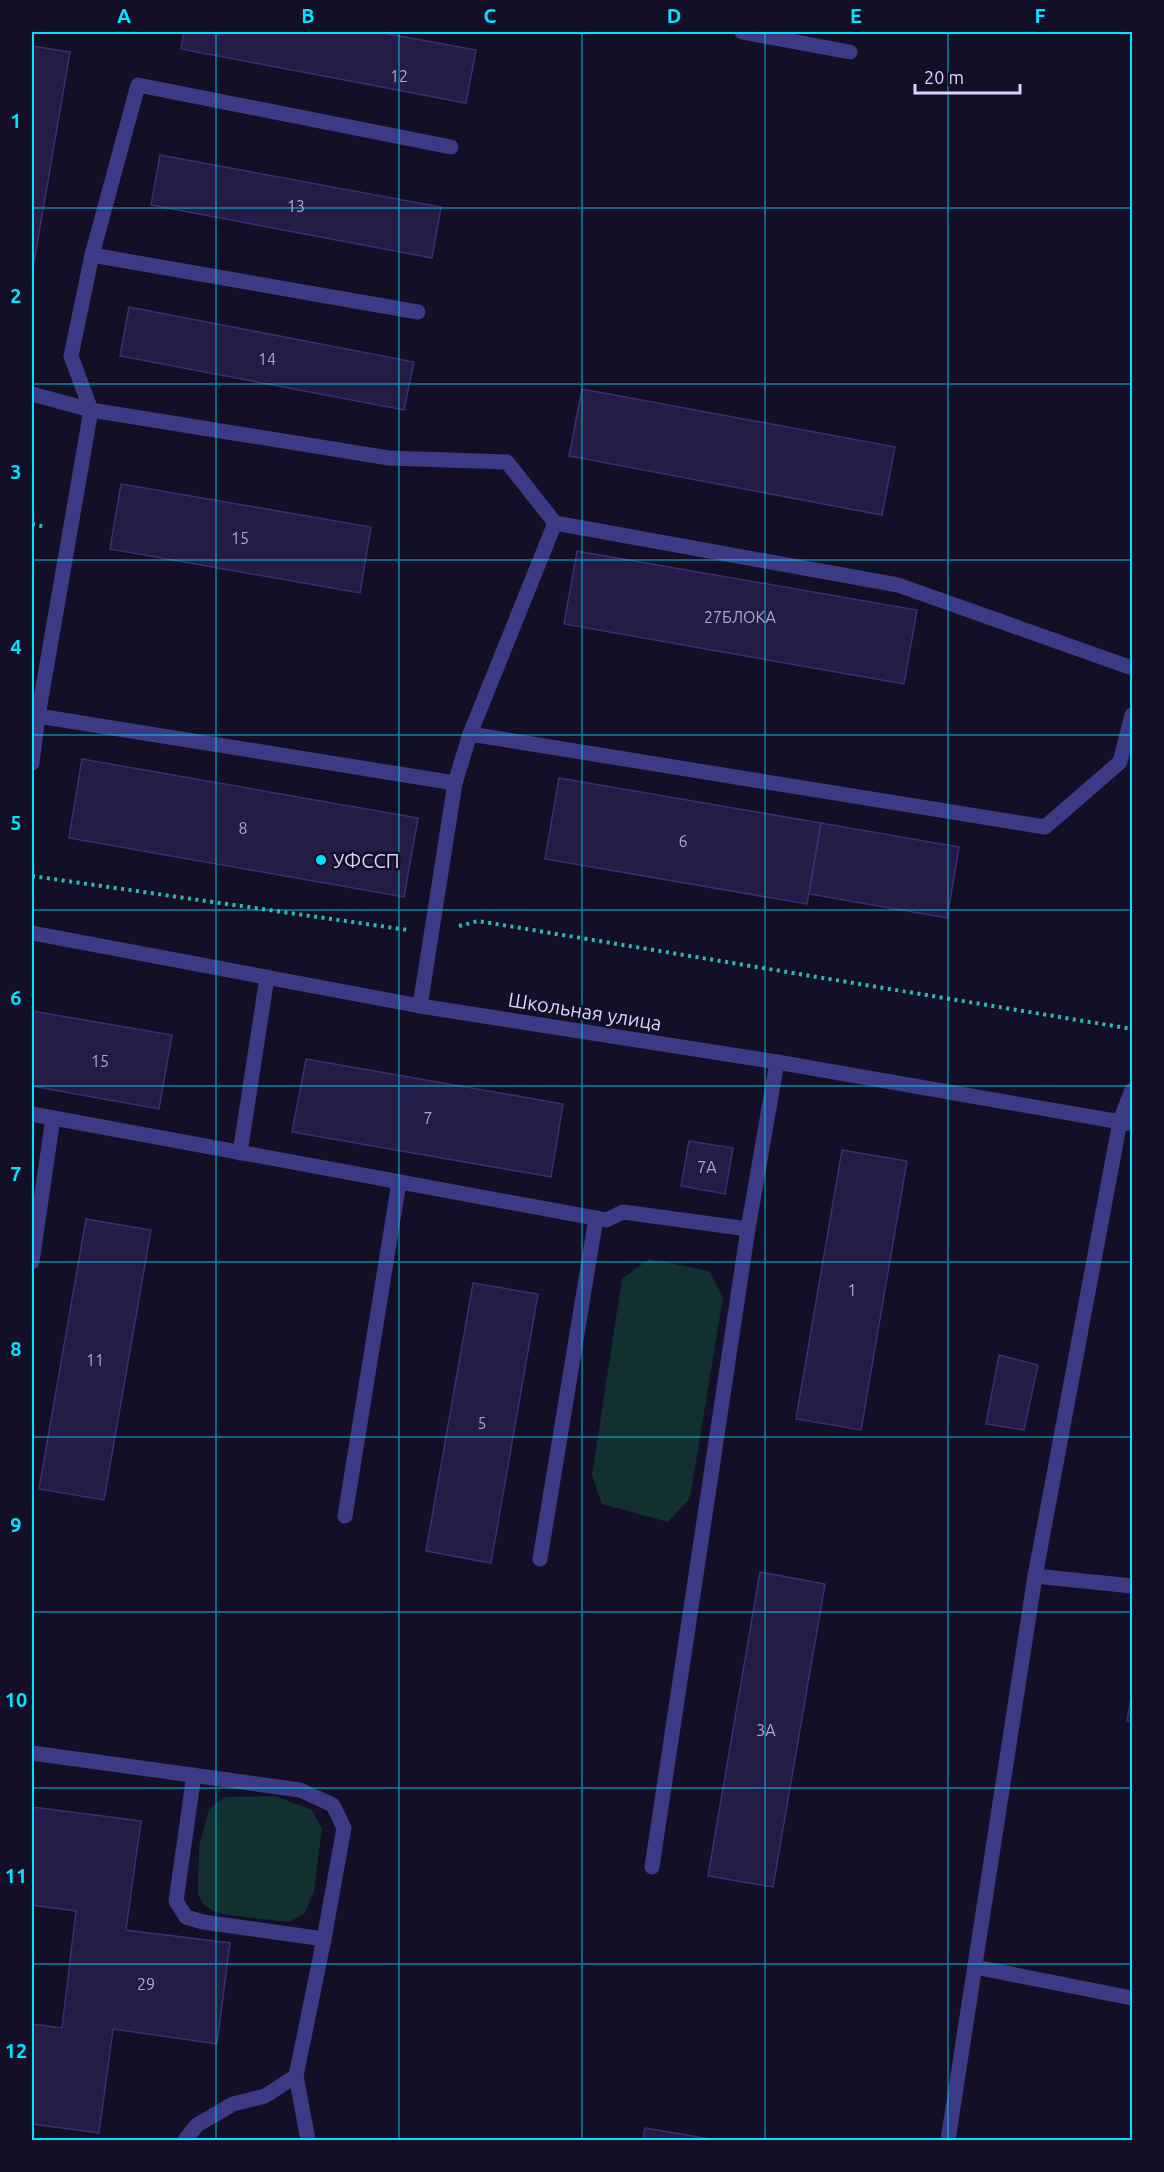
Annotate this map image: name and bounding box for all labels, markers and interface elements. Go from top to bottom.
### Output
text: A [117,4,131,27]
text: B [301,4,315,27]
text: C [484,4,497,27]
text: D [667,4,681,27]
text: E [850,4,862,27]
text: F [1034,4,1046,27]
scale bar [915,57,1020,95]
house number: 12 [390,67,408,85]
text: 20 m [924,67,964,87]
text: 1 [10,109,22,132]
house number: 13 [287,197,305,215]
text: 2 [10,284,22,307]
house number: 14 [258,350,276,368]
text: 3 [10,460,22,483]
house number: 15 [231,529,249,547]
house number: 27БЛОКА [704,608,777,626]
text: 4 [10,635,22,658]
text: 5 [10,811,22,834]
house number: 8 [238,819,248,837]
house number: 6 [678,832,688,850]
place label: УФССП [333,849,399,872]
marker: УФССП [314,853,328,867]
text: 6 [10,986,22,1009]
street label: Школьная улица [507,988,663,1034]
house number: 15 [91,1052,109,1070]
house number: 7 [423,1109,433,1127]
house number: 7А [697,1158,717,1176]
text: 7 [10,1162,22,1185]
house number: 1 [847,1281,857,1299]
text: 8 [10,1337,22,1360]
house number: 11 [86,1351,104,1369]
house number: 5 [477,1414,487,1432]
text: 9 [10,1513,22,1536]
text: 10 [5,1688,27,1711]
house number: 3А [756,1721,776,1739]
text: 11 [5,1864,27,1887]
house number: 29 [137,1975,155,1993]
text: 12 [5,2039,27,2062]

